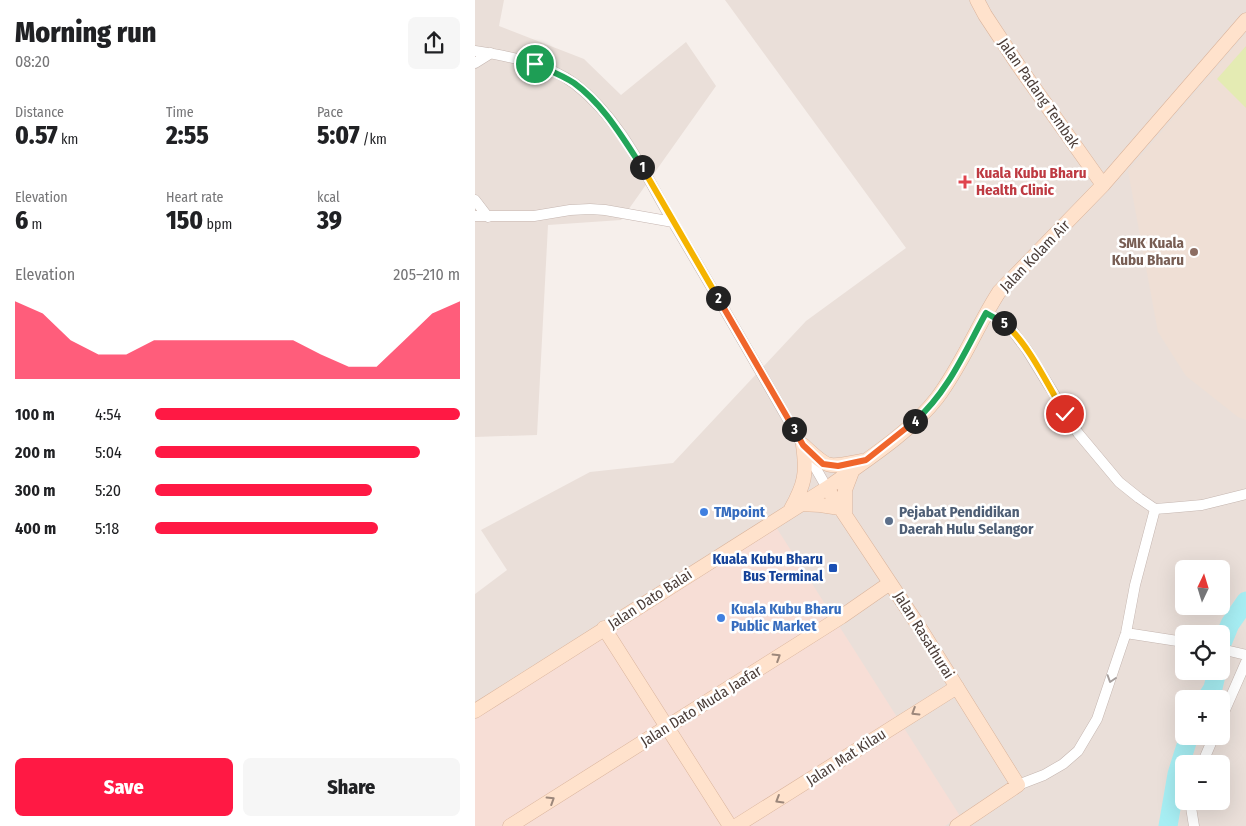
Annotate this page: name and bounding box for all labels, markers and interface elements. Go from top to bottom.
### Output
text: Morning run [15,16,156,49]
button: share [408,17,460,69]
street label: Jalan Padang Tembak [994,35,1084,151]
pin [514,43,556,85]
icon: arrive [521,50,549,78]
text: 08:20 [15,52,50,71]
text: Distance [15,104,64,121]
text: Time [166,104,194,121]
text: Pace [317,104,343,121]
text: 0.57 [15,121,58,151]
text: 2:55 [166,121,209,151]
text: 5:07 [317,121,360,151]
text: km [58,131,78,148]
text: /km [360,131,387,148]
pin: 1 [629,154,655,180]
text: 1 [640,159,645,176]
place label: Kuala Kubu Bharu Health Clinic [976,164,1087,199]
marker: Kuala Kubu Bharu Health Clinic [958,175,972,189]
text: Elevation [15,189,68,206]
text: Heart rate [166,189,223,206]
text: kcal [317,189,340,206]
text: 6 [15,206,28,236]
text: 150 [166,206,203,236]
text: 39 [317,206,342,236]
text: m [28,216,42,233]
text: bpm [203,216,232,233]
street label: Jalan Kolam Air [996,216,1074,296]
place label: SMK Kuala Kubu Bharu [1112,234,1185,269]
marker: SMK Kuala Kubu Bharu [1188,246,1200,258]
text: Elevation [15,265,75,284]
text: 205–210 m [393,265,460,284]
pin: 2 [705,286,731,310]
text: 2 [715,290,722,307]
pin: 5 [991,310,1017,336]
text: 5 [1001,315,1008,332]
pin [1044,393,1086,435]
icon: check [1051,400,1079,428]
text: 100 m [15,405,55,424]
text: 4:54 [95,405,121,424]
pin: 4 [903,408,927,434]
text: 4 [912,413,919,430]
pin: 3 [781,416,807,442]
text: 3 [791,421,798,438]
text: 200 m [15,443,55,462]
text: 5:04 [95,443,122,462]
text: 300 m [15,481,56,500]
text: 5:20 [95,481,121,500]
place label: TMpoint [714,503,766,521]
place label: Pejabat Pendidikan Daerah Hulu Selangor [899,503,1034,538]
marker: TMpoint [698,506,710,518]
marker: Pejabat Pendidikan Daerah Hulu Selangor [883,515,895,527]
text: 400 m [15,519,56,538]
text: 5:18 [95,519,119,538]
place label: Kuala Kubu Bharu Bus Terminal [712,550,824,585]
north arrow [1175,560,1230,615]
map controls [1175,560,1230,810]
marker: Kuala Kubu Bharu Bus Terminal [827,562,839,574]
street label: Jalan Dato Balai [605,565,695,633]
street label: Jalan Rasathurai [890,588,958,682]
place label: Kuala Kubu Bharu Public Market [731,600,842,635]
marker: Kuala Kubu Bharu Public Market [715,612,727,624]
button: locate [1175,625,1230,680]
one-way arrow [772,654,781,664]
street label: Jalan Dato Muda Jaafar [637,661,765,750]
one-way arrow [1106,674,1116,683]
button: + [1175,690,1230,745]
one-way arrow [912,706,921,716]
street label: Jalan Mat Kilau [803,725,889,789]
button: − [1175,755,1230,810]
button: Save [15,758,233,816]
button: Share [243,758,460,816]
one-way arrow [775,794,784,804]
one-way arrow [545,797,554,806]

